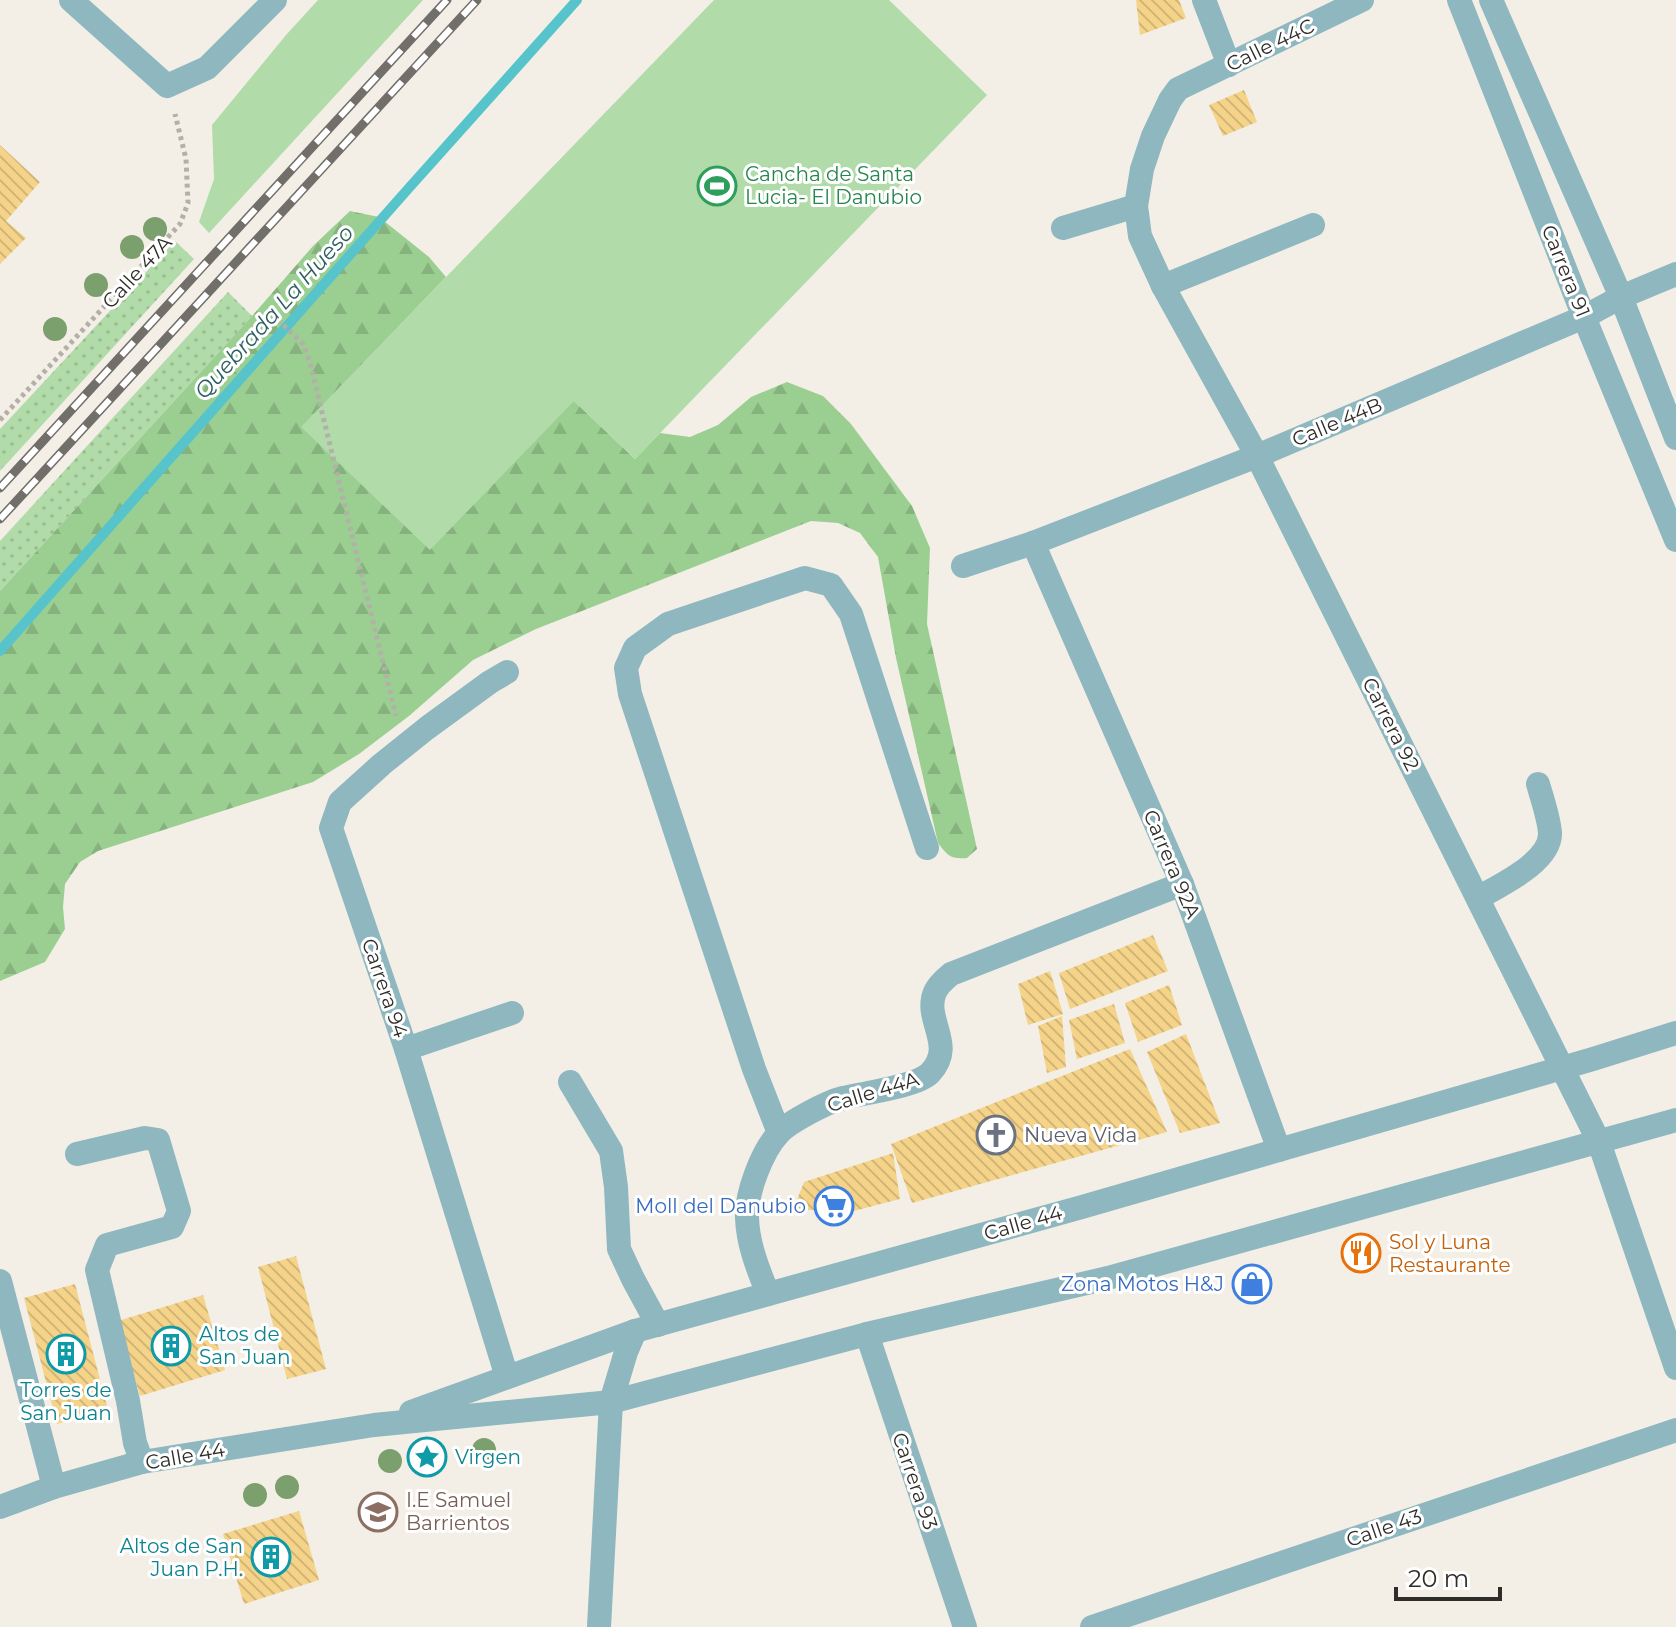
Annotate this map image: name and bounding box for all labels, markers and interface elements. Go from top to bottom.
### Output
street label: Calle 44C [1222,13,1318,77]
place label: Cancha de Santa Lucia- El Danubio [745,162,922,209]
sports icon: Cancha de Santa Lucia- El Danubio [696,165,738,207]
water label: Quebrada La Hueso [189,220,359,404]
street label: Carrera 91 [1537,221,1595,321]
street label: Calle 47A [97,230,177,313]
street label: Calle 44B [1288,392,1386,452]
street label: Carrera 92 [1357,673,1425,775]
street label: Carrera 92A [1138,806,1206,923]
street label: Carrera 94 [357,935,413,1041]
street label: Calle 44A [824,1066,922,1117]
church icon: Nueva Vida [975,1114,1017,1156]
place label: Nueva Vida [1024,1123,1137,1147]
supermarket icon: Moll del Danubio [813,1185,855,1227]
place label: Moll del Danubio [635,1194,806,1218]
street label: Calle 44 [981,1200,1065,1246]
place label: Sol y Luna Restaurante [1389,1230,1511,1277]
restaurant icon: Sol y Luna Restaurante [1340,1232,1382,1274]
shop icon: Zona Motos H&J [1231,1263,1273,1305]
place label: Zona Motos H&J [1061,1272,1224,1296]
place label: Altos de San Juan [199,1322,291,1369]
building icon: Altos de San Juan [150,1325,192,1367]
building icon: Torres de San Juan [45,1333,87,1375]
place label: Torres de San Juan [20,1378,112,1425]
street label: Carrera 93 [887,1429,943,1533]
place icon: Virgen [406,1436,448,1478]
street label: Calle 44 [143,1437,227,1475]
place label: Virgen [455,1445,521,1469]
place label: I.E Samuel Barrientos [406,1488,511,1535]
school or university icon: I.E Samuel Barrientos [357,1491,399,1533]
street label: Calle 43 [1343,1504,1425,1552]
place label: Altos de San Juan P.H. [120,1534,243,1581]
building icon: Altos de San Juan P.H. [250,1536,292,1578]
scale bar [1396,1551,1500,1601]
text: 20 m [1408,1564,1469,1593]

